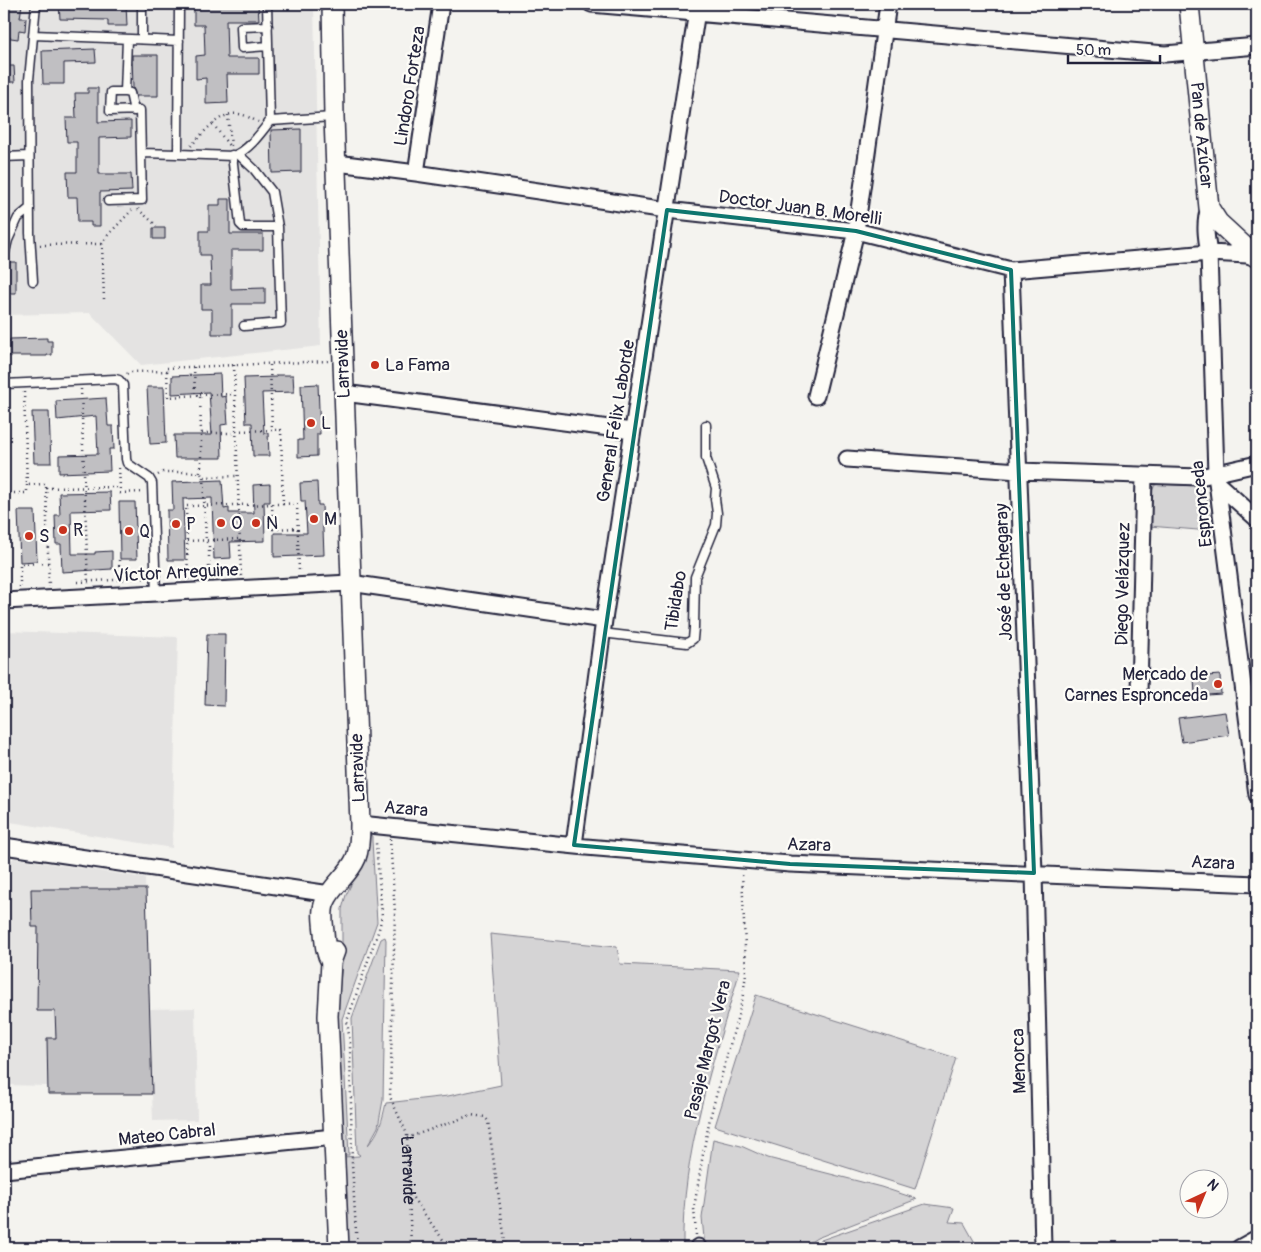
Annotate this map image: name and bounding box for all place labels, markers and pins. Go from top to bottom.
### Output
place label: La Fama [385,354,450,377]
marker: La Fama [369,359,381,371]
place label: L [321,412,331,435]
marker: L [305,417,317,429]
place label: M [324,508,337,531]
place label: O [231,512,242,535]
place label: N [266,512,278,535]
place label: P [186,513,196,536]
marker: M [308,513,320,525]
marker: O [215,517,227,529]
marker: N [250,517,262,529]
marker: P [170,518,182,530]
place label: R [73,519,83,542]
place label: Q [139,520,150,543]
marker: R [57,524,69,536]
place label: S [39,525,50,548]
marker: Q [123,525,135,537]
marker: S [23,530,35,542]
place label: Mercado de Carnes Espronceda [1064,663,1208,707]
marker: Mercado de Carnes Espronceda [1212,678,1224,690]

